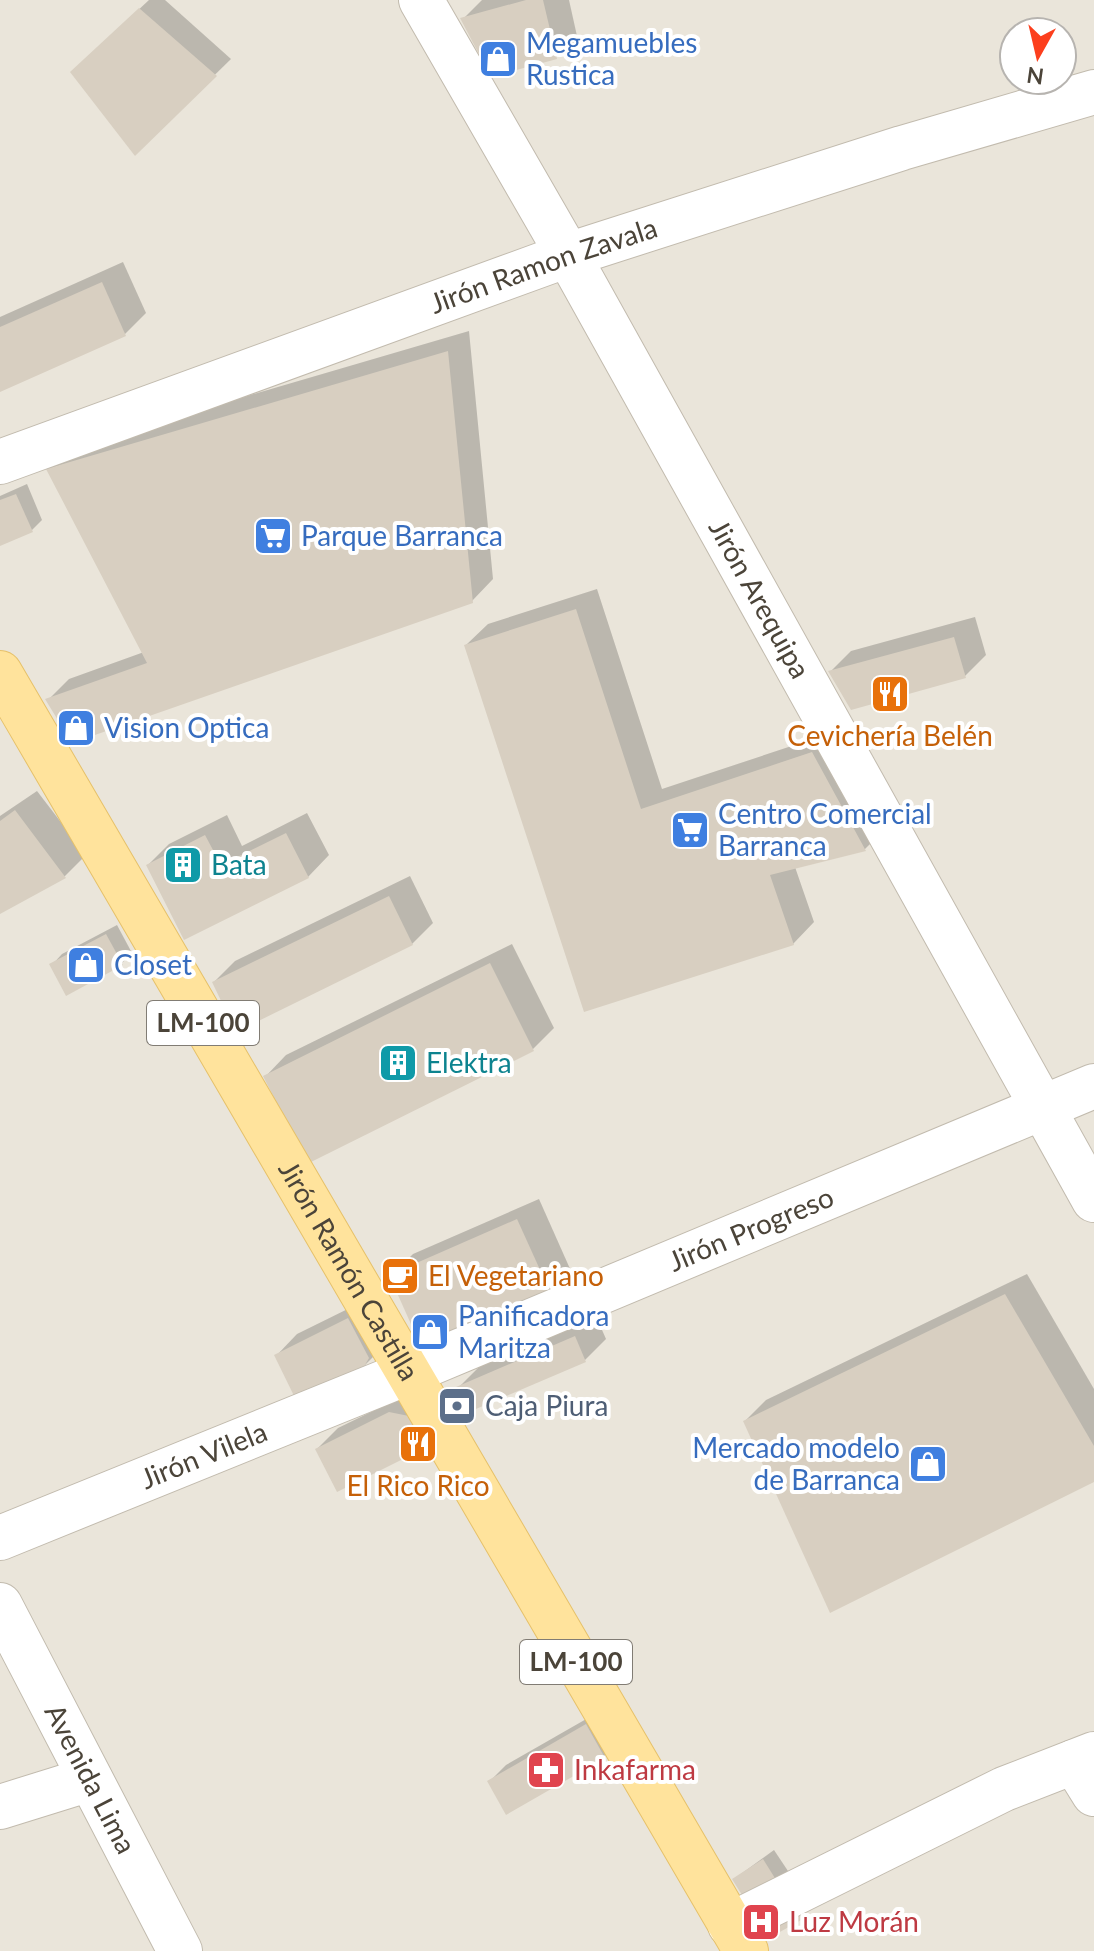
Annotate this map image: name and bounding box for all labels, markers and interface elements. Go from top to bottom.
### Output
north arrow [998,16,1078,96]
place label: Megamuebles Rustica [526,25,697,91]
shop icon: Megamuebles Rustica [477,38,519,80]
text: N [1025,62,1045,91]
street label: Jirón Ramon Zavala [425,210,661,320]
street label: Jirón Arequipa [703,513,818,684]
supermarket icon: Parque Barranca [252,515,294,557]
place label: Parque Barranca [301,518,503,552]
restaurant icon: Cevichería Belén [869,673,911,715]
shop icon: Vision Optica [55,707,97,749]
place label: Vision Optica [104,710,269,744]
place label: Cevichería Belén [787,718,993,752]
place label: Centro Comercial Barranca [718,796,932,862]
supermarket icon: Centro Comercial Barranca [669,809,711,851]
building icon: Bata [162,844,204,886]
place label: Bata [211,847,267,881]
shop icon: Closet [65,944,107,986]
place label: Closet [114,947,192,981]
road number: LM-100 [147,1001,259,1045]
building icon: Elektra [377,1042,419,1084]
place label: Elektra [426,1045,512,1079]
street label: Jirón Ramón Castilla [272,1154,427,1386]
street label: Jirón Progreso [663,1179,838,1278]
cafe icon: El Vegetariano [379,1255,421,1297]
place label: El Vegetariano [428,1258,604,1292]
place label: Panificadora Maritza [458,1298,609,1364]
shop icon: Panificadora Maritza [409,1311,451,1353]
bank icon: Caja Piura [436,1385,478,1427]
place label: Caja Piura [485,1388,608,1422]
street label: Jirón Vilela [135,1414,272,1495]
restaurant icon: El Rico Rico [397,1423,439,1465]
place label: Mercado modelo de Barranca [692,1430,900,1496]
shop icon: Mercado modelo de Barranca [907,1443,949,1485]
place label: El Rico Rico [346,1468,490,1502]
road number: LM-100 [520,1640,632,1684]
street label: Avenida Lima [38,1698,144,1859]
pharmacy icon: Inkafarma [525,1749,567,1791]
place label: Inkafarma [574,1752,696,1786]
hospital icon: Luz Morán [740,1901,782,1943]
place label: Luz Morán [789,1904,919,1938]

